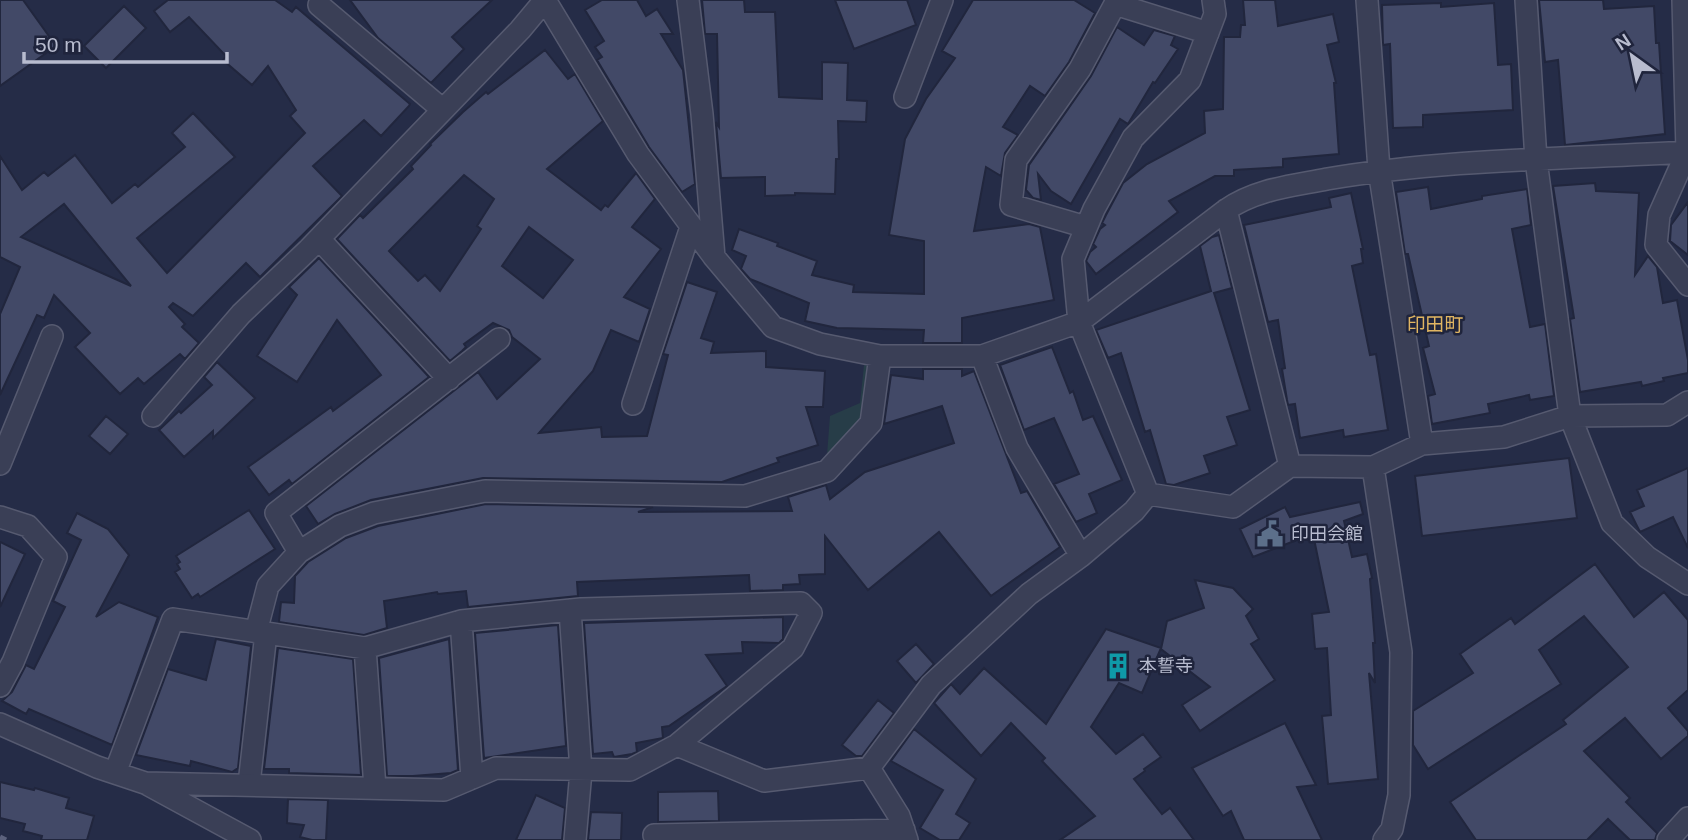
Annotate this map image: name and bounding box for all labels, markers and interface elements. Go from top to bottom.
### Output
scale bar [24,21,228,65]
north arrow [1597,21,1667,91]
text: N [1612,30,1634,55]
text: 50 m [35,33,82,56]
district label: 印田町 [1406,314,1464,335]
public building icon: 印田会館 [1255,519,1285,549]
place label: 印田会館 [1291,524,1363,544]
building icon: 本誓寺 [1103,651,1133,681]
place label: 本誓寺 [1139,656,1193,676]

